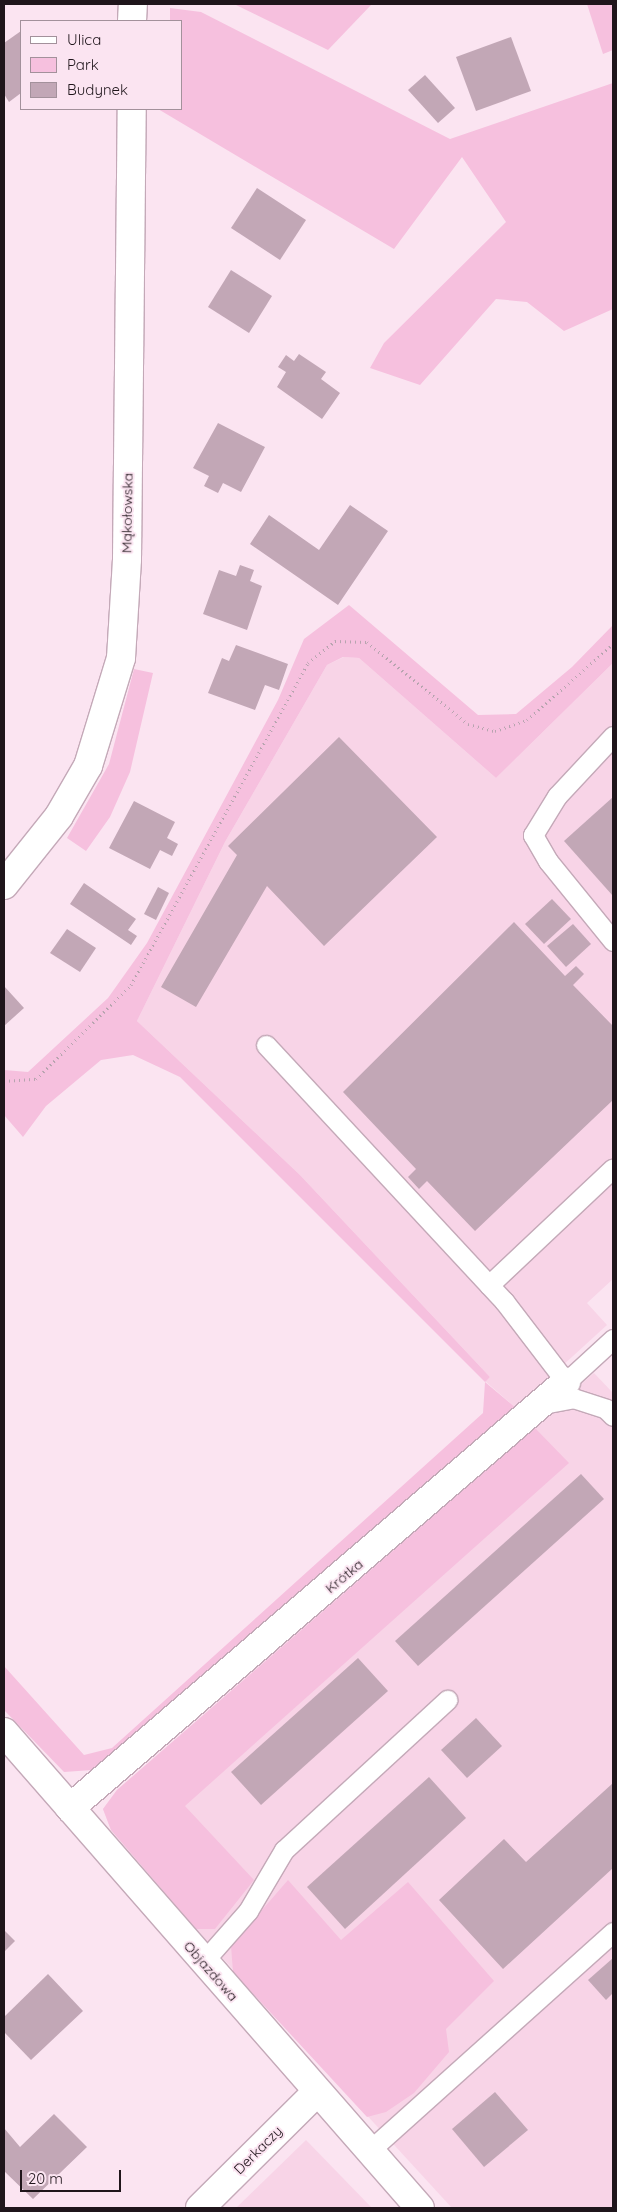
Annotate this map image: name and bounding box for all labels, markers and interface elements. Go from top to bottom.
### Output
legend [20,20,182,110]
text: Ulica [67,30,101,49]
text: Park [67,55,99,74]
text: Budynek [67,80,128,99]
street label: Mąkołowska [118,473,136,553]
street label: Krótka [322,1555,366,1597]
street label: Objazdowa [180,1938,242,2004]
street label: Derkaczy [230,2122,286,2178]
scale bar [22,2160,124,2192]
text: 20 m [28,2169,63,2188]

